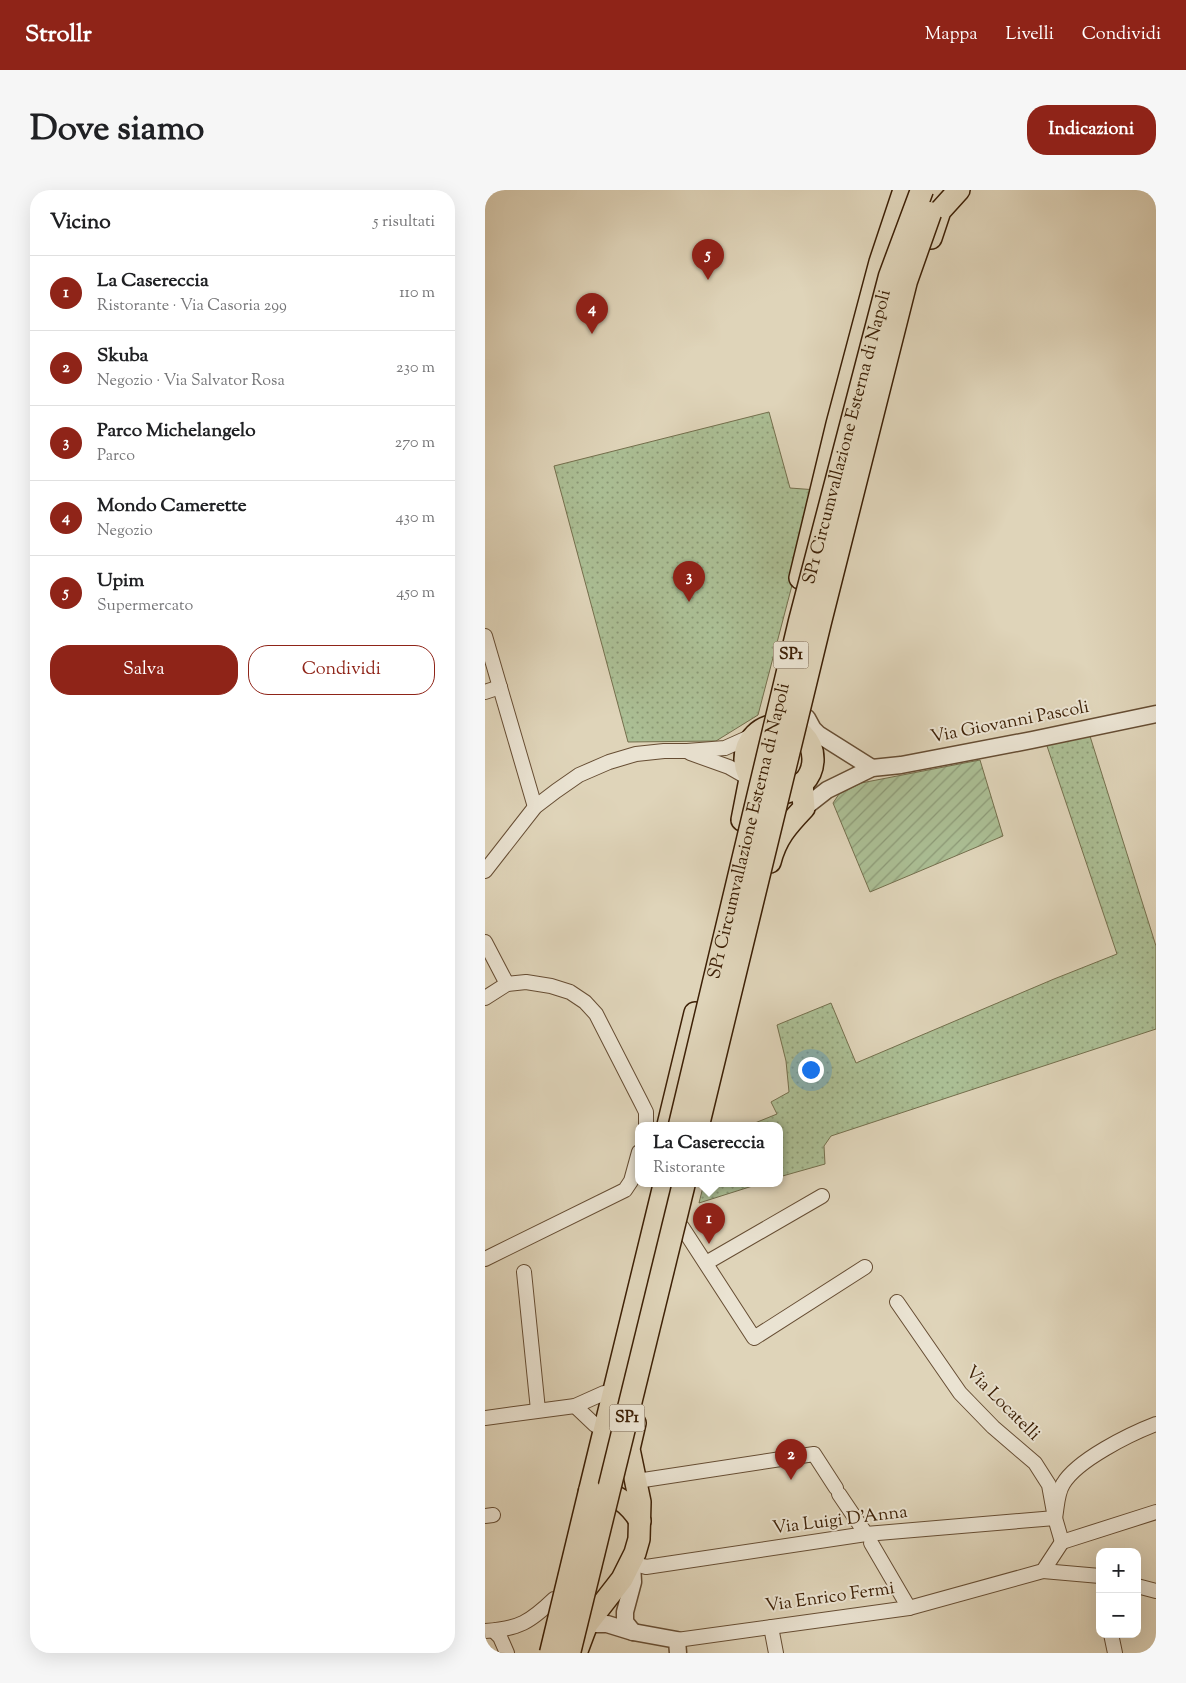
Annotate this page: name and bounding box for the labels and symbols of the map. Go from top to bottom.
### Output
pin: 5 [692,239,724,280]
street label: SP1 Circumvallazione Esterna di Napoli [797,287,899,587]
pin: 4 [576,293,608,334]
pin: 3 [673,561,705,602]
road number: SP1 [773,642,809,668]
street label: SP1 Circumvallazione Esterna di Napoli [702,681,798,982]
street label: Via Giovanni Pascoli [928,695,1092,751]
your location [798,1057,824,1083]
pin: 1 [693,1203,725,1244]
street label: Via Locatelli [958,1360,1046,1448]
road number: SP1 [609,1404,645,1432]
pin: 2 [775,1439,807,1480]
street label: Via Luigi D'Anna [771,1500,909,1542]
street label: Via Enrico Fermi [764,1576,896,1620]

